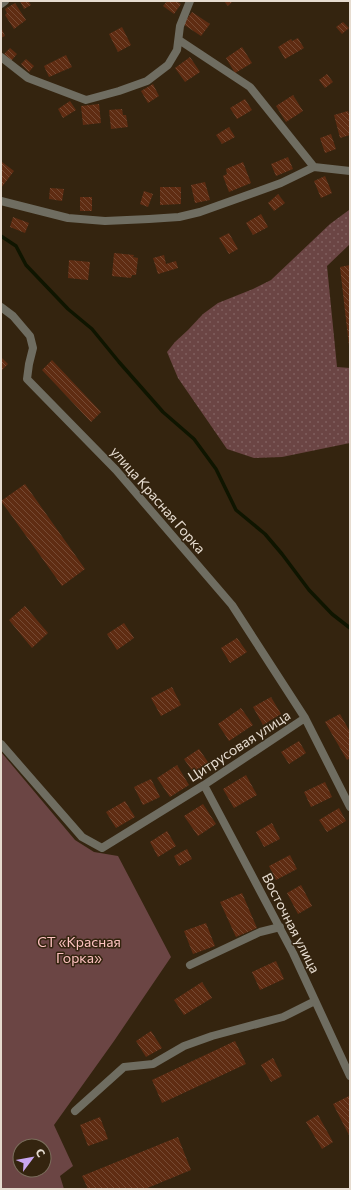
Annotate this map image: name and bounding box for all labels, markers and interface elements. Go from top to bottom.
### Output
street label: улица Красная Горка [107,443,209,557]
street label: Цитрусовая улица [184,706,293,785]
street label: Восточная улица [259,870,324,976]
park label: СТ «Красная Горка» [37,933,121,966]
north arrow [12,1138,52,1178]
text: С [33,1146,49,1159]

